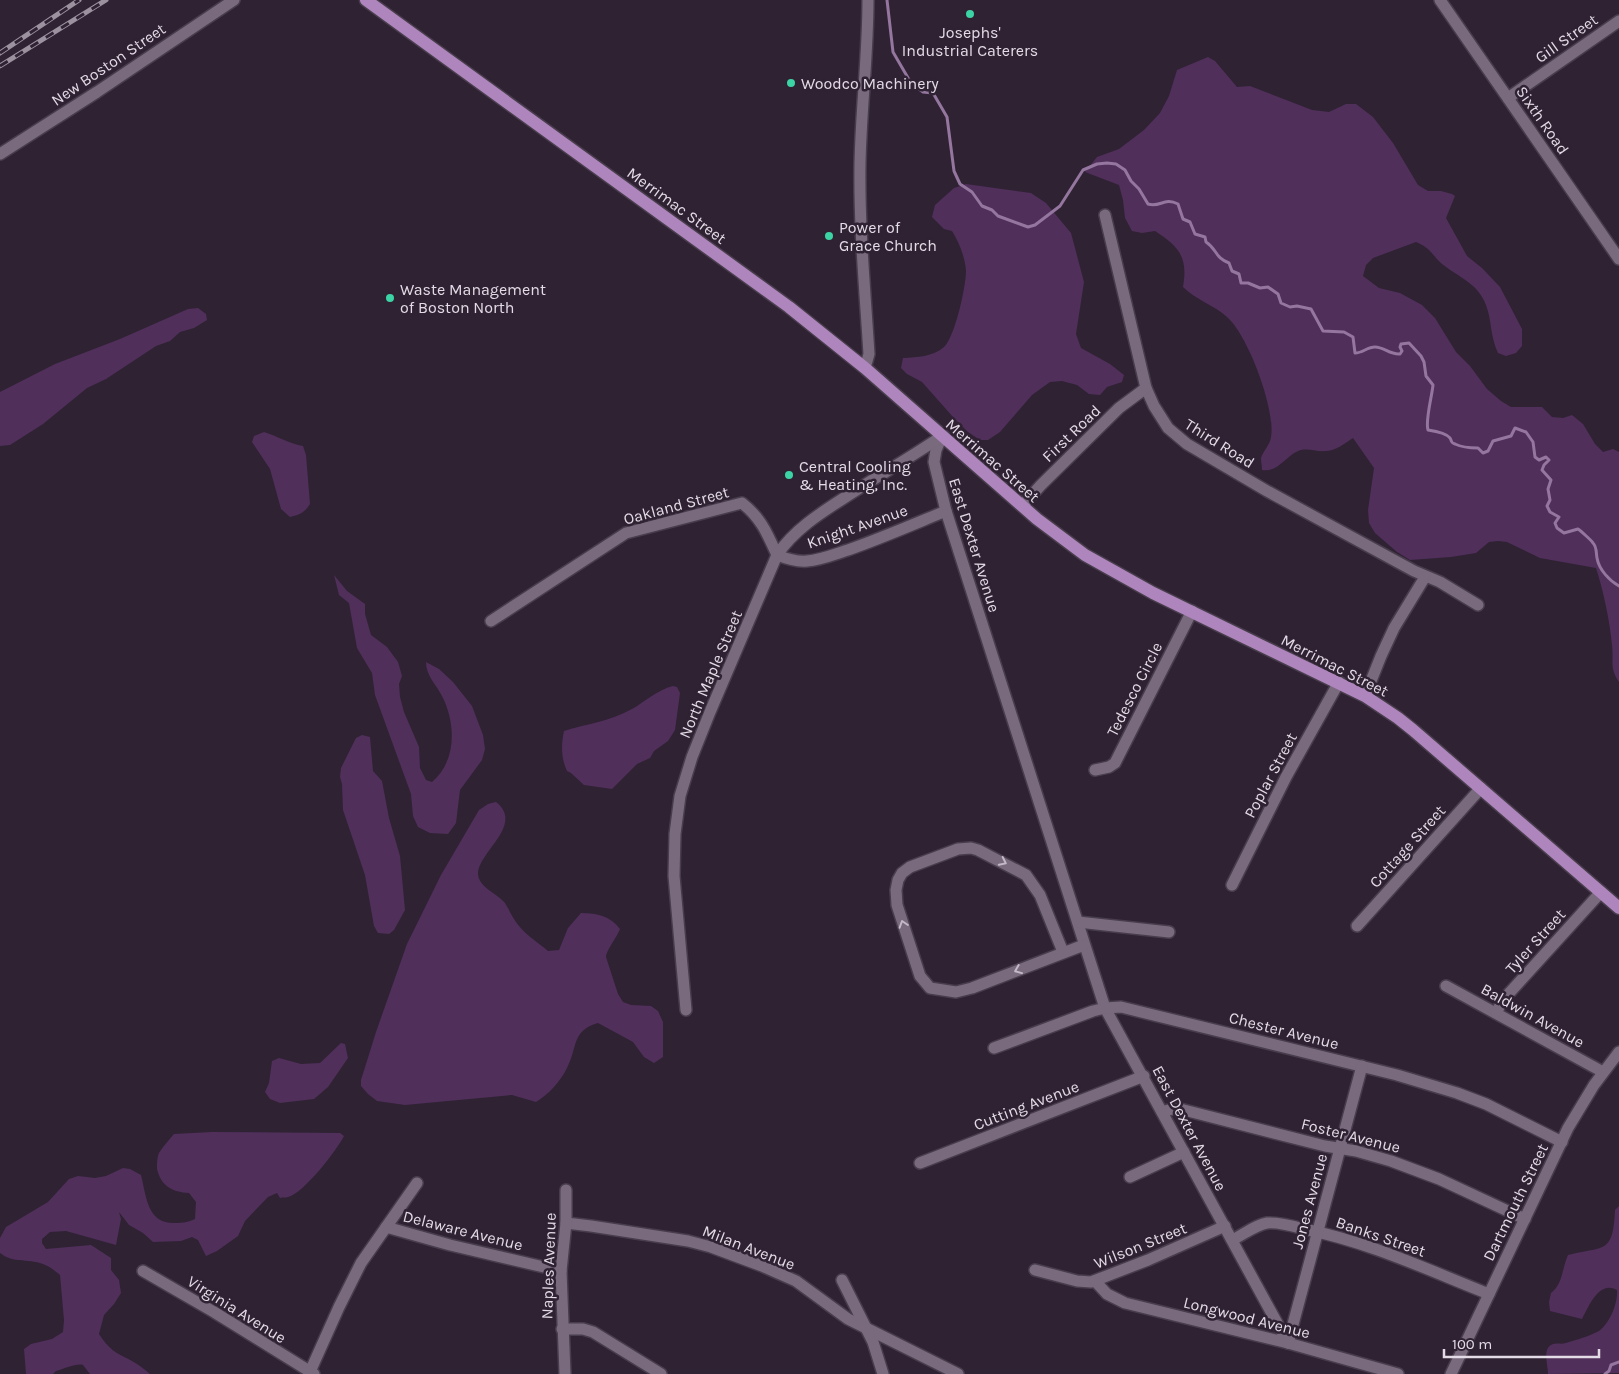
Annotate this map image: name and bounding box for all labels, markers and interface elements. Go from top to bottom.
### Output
marker: Josephs' Industrial Caterers [964,8,976,20]
street label: Gill Street [1531,10,1601,67]
street label: New Boston Street [48,19,169,110]
place label: Josephs' Industrial Caterers [902,23,1038,60]
place label: Woodco Machinery [801,74,939,93]
marker: Woodco Machinery [785,77,797,89]
street label: Sixth Road [1512,83,1573,158]
street label: Merrimac Street [623,163,730,248]
place label: Power of Grace Church [839,218,937,255]
marker: Power of Grace Church [823,230,835,242]
place label: Waste Management of Boston North [400,280,546,317]
marker: Waste Management of Boston North [384,292,396,304]
street label: First Road [1038,401,1105,466]
street label: Merrimac Street [942,415,1043,506]
street label: Third Road [1181,415,1258,472]
place label: Central Cooling & Heating, Inc. [799,457,911,494]
marker: Central Cooling & Heating, Inc. [783,469,795,481]
street label: East Dexter Avenue [945,476,1004,615]
street label: Oakland Street [621,482,731,529]
street label: Knight Avenue [804,500,910,553]
street label: North Maple Street [675,607,746,741]
street label: Merrimac Street [1278,630,1392,701]
street label: Tedesco Circle [1103,639,1166,740]
street label: Poplar Street [1240,729,1301,821]
street label: Cottage Street [1365,801,1449,891]
one-way arrow [997,856,1006,866]
street label: Tyler Street [1501,905,1569,978]
one-way arrow [899,920,909,929]
one-way arrow [1014,964,1023,975]
street label: Baldwin Avenue [1478,979,1588,1052]
street label: Chester Avenue [1227,1008,1341,1053]
street label: East Dexter Avenue [1148,1062,1231,1194]
street label: Cutting Avenue [971,1077,1082,1134]
street label: Foster Avenue [1299,1114,1402,1157]
street label: Dartmouth Street [1479,1141,1552,1264]
street label: Jones Avenue [1288,1151,1331,1251]
street label: Delaware Avenue [401,1206,525,1255]
street label: Naples Avenue [537,1212,560,1320]
street label: Banks Street [1334,1212,1428,1261]
street label: Wilson Street [1091,1218,1189,1273]
street label: Milan Avenue [700,1221,798,1274]
street label: Virginia Avenue [184,1271,290,1347]
street label: Longwood Avenue [1182,1293,1312,1342]
scale bar [1444,1326,1599,1358]
text: 100 m [1452,1335,1492,1353]

